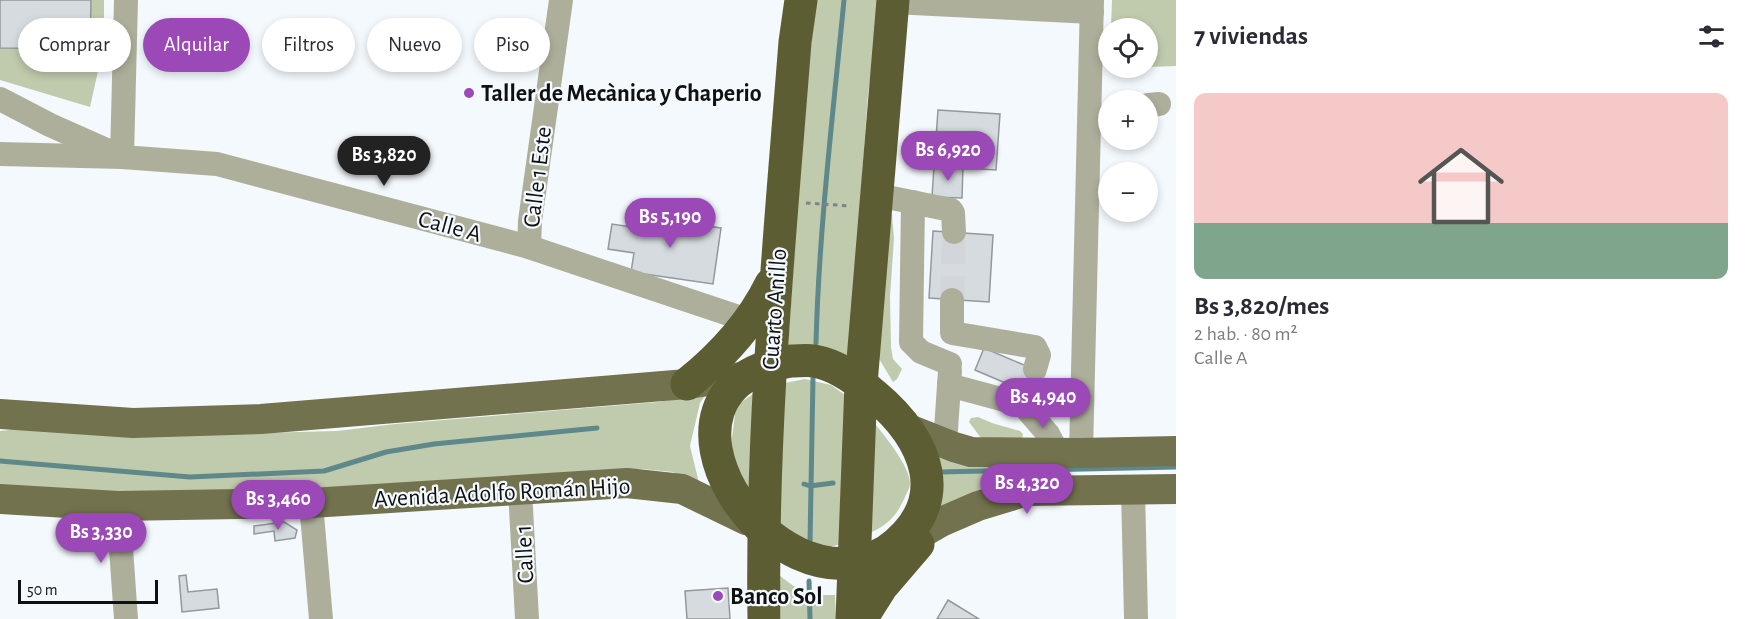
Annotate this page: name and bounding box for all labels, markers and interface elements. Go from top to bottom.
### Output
chip: Comprar [18,18,131,72]
chip: Alquilar [143,18,250,72]
chip: Filtros [262,18,355,72]
chip: Nuevo [367,18,462,72]
chip: Piso [474,18,550,72]
map controls [1098,18,1158,222]
button: locate [1098,18,1158,78]
icon: filters [1695,20,1728,53]
text: 7 viviendas [1194,23,1308,49]
place label: Taller de Mecànica y Chaperio [481,82,762,106]
marker: Taller de Mecànica y Chaperio [462,86,476,100]
button: + [1098,90,1158,150]
street label: Calle 1 Este [520,125,556,229]
pin: Bs 6,920 [886,131,1010,182]
icon: home [1407,132,1515,240]
pin: Bs 3,820 [322,136,446,187]
text: Bs 6,920 [915,140,981,160]
text: Bs 3,820 [351,145,417,165]
button: − [1098,162,1158,222]
pin: Bs 5,190 [608,198,732,249]
street label: Calle A [416,207,484,247]
text: Bs 5,190 [639,207,701,227]
street label: Cuarto Anillo [759,248,791,371]
text: Bs 3,820/mes [1194,293,1329,319]
text: 2 hab. · 80 m² [1194,324,1297,344]
text: Calle A [1194,348,1248,368]
pin: Bs 4,940 [981,378,1105,429]
text: Bs 4,940 [1009,387,1077,407]
pin: Bs 4,320 [965,464,1089,515]
text: Bs 4,320 [994,473,1060,493]
street label: Avenida Adolfo Román Hijo [373,474,631,512]
pin: Bs 3,460 [216,480,340,531]
text: Bs 3,460 [245,489,311,509]
pin: Bs 3,330 [39,513,163,564]
text: Bs 3,330 [69,522,133,542]
street label: Calle 1 [511,524,539,584]
scale bar [18,577,158,604]
text: 50 m [27,582,58,598]
place label: Banco Sol [730,585,822,609]
marker: Banco Sol [711,589,725,603]

